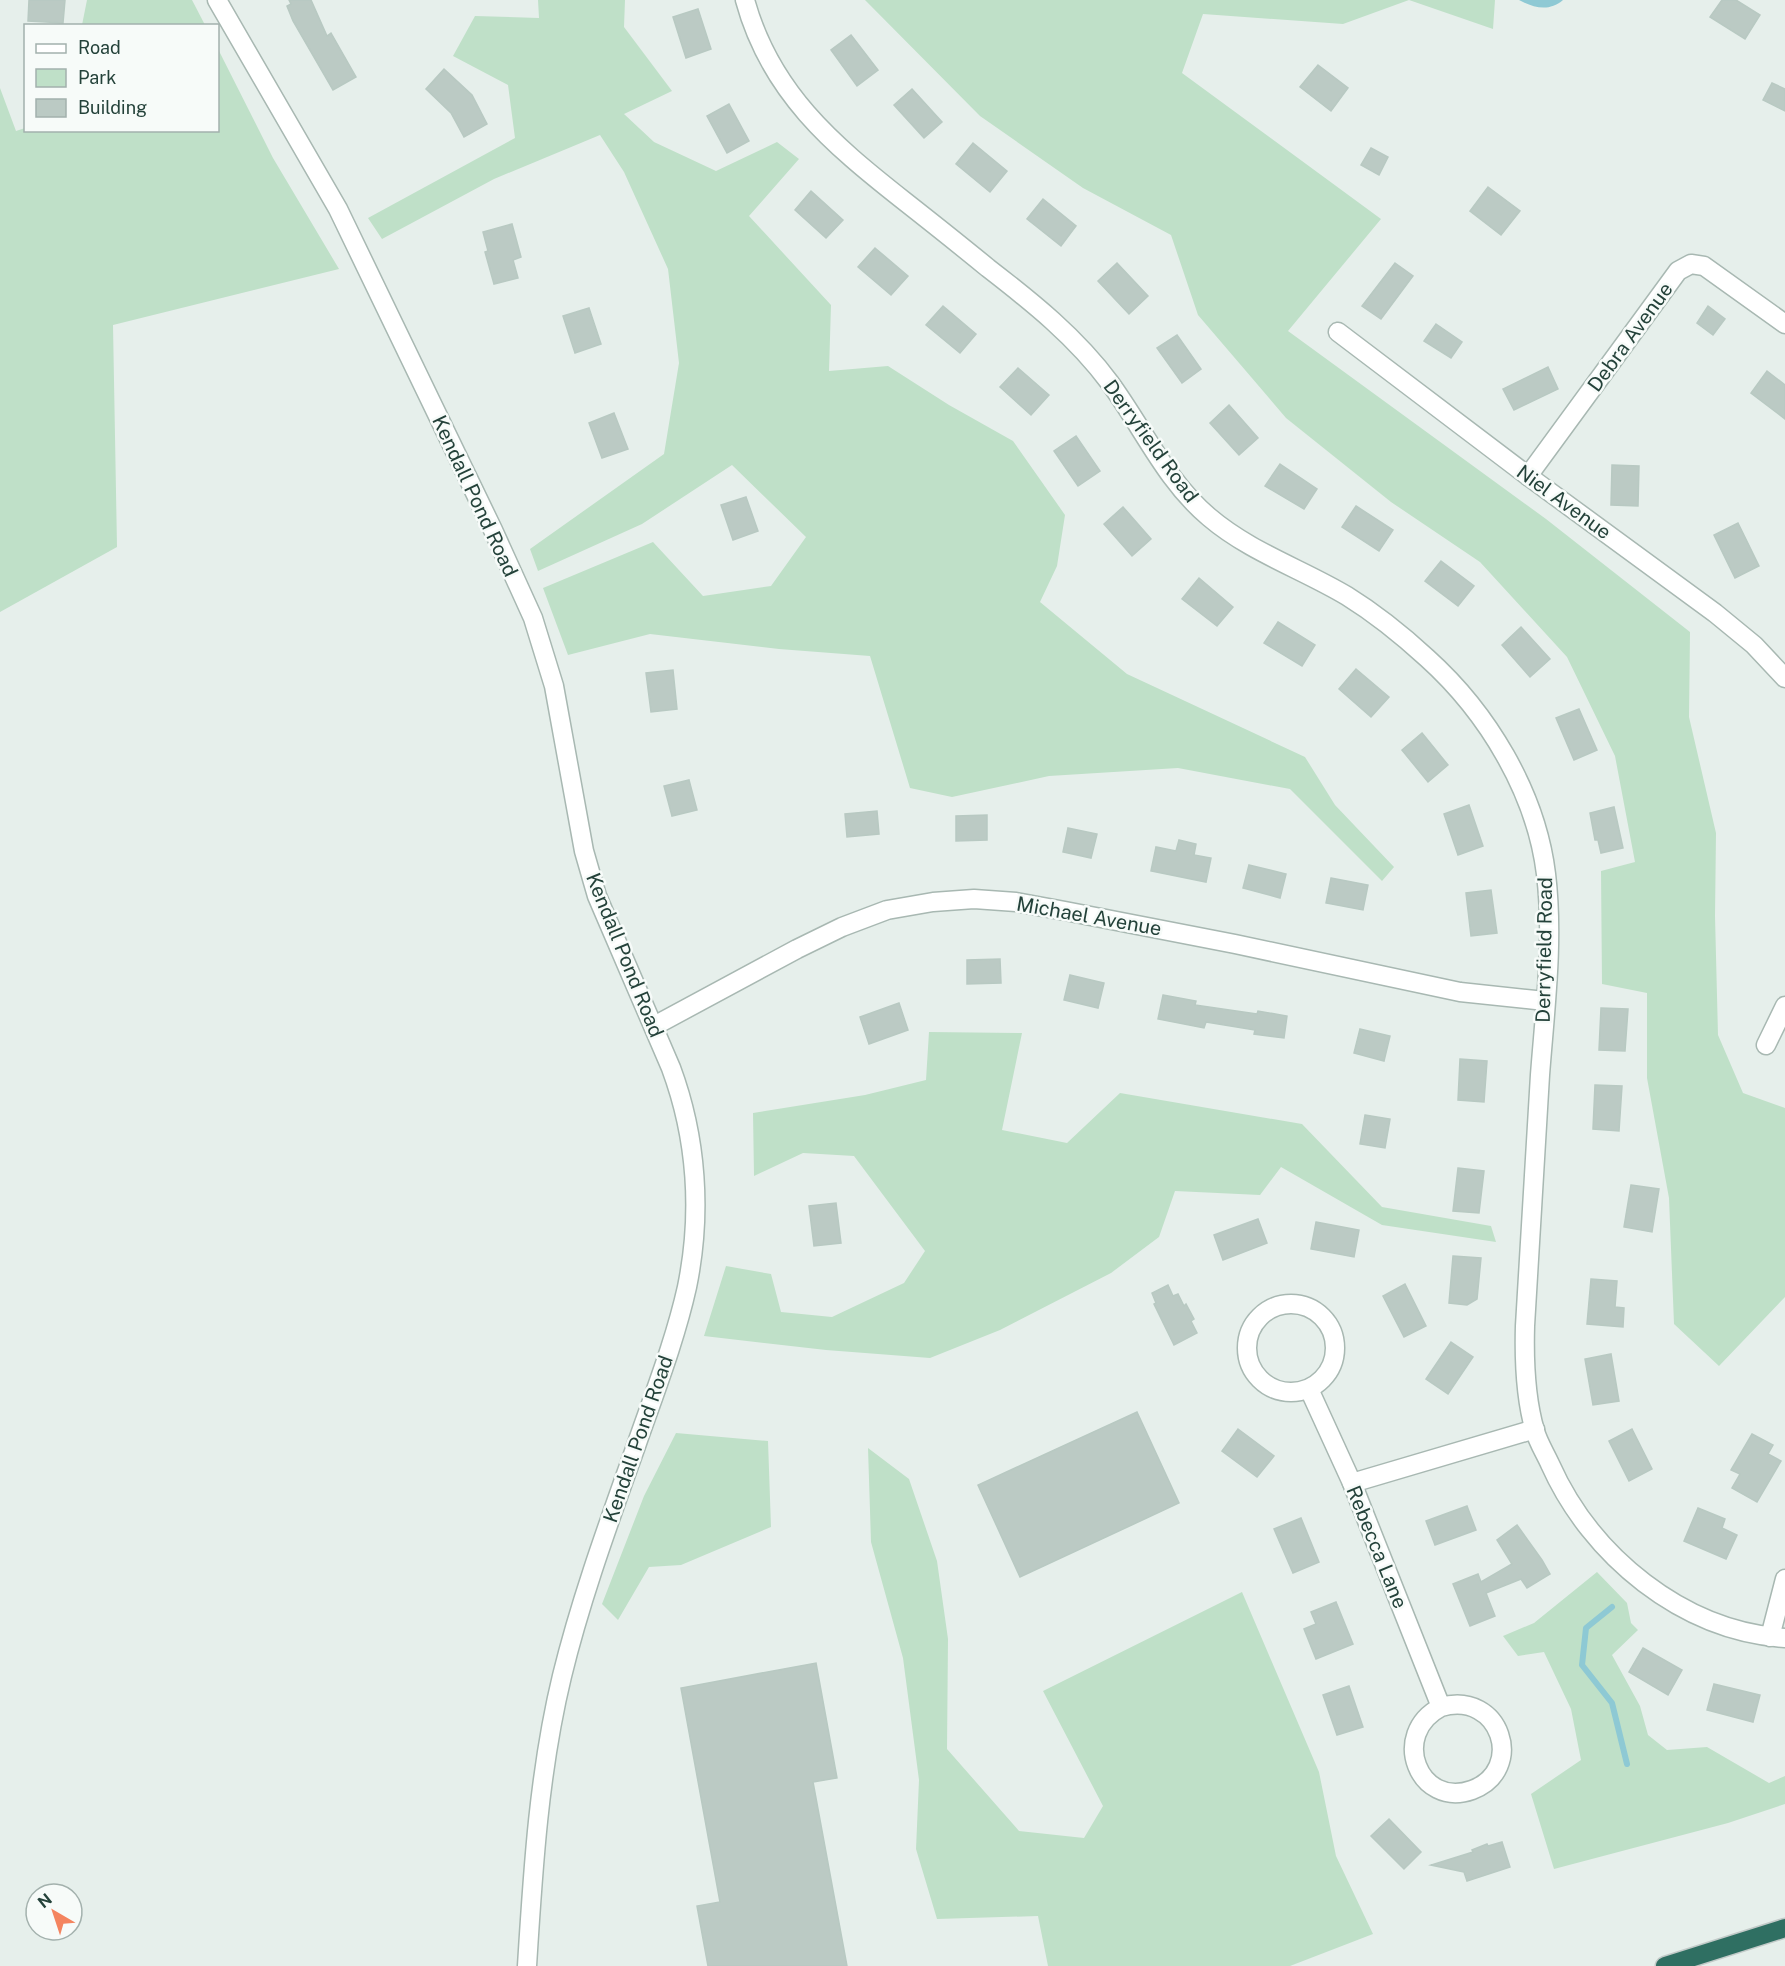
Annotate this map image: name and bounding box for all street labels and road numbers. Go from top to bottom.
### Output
street label: Debra Avenue [1582,278,1678,396]
street label: Derryfield Road [1098,375,1204,507]
street label: Kendall Pond Road [427,412,523,580]
street label: Niel Avenue [1512,460,1616,544]
street label: Kendall Pond Road [581,869,669,1041]
street label: Derryfield Road [1531,877,1557,1023]
street label: Michael Avenue [1015,891,1163,941]
street label: Kendall Pond Road [598,1352,678,1526]
street label: Rebecca Lane [1341,1482,1413,1612]

